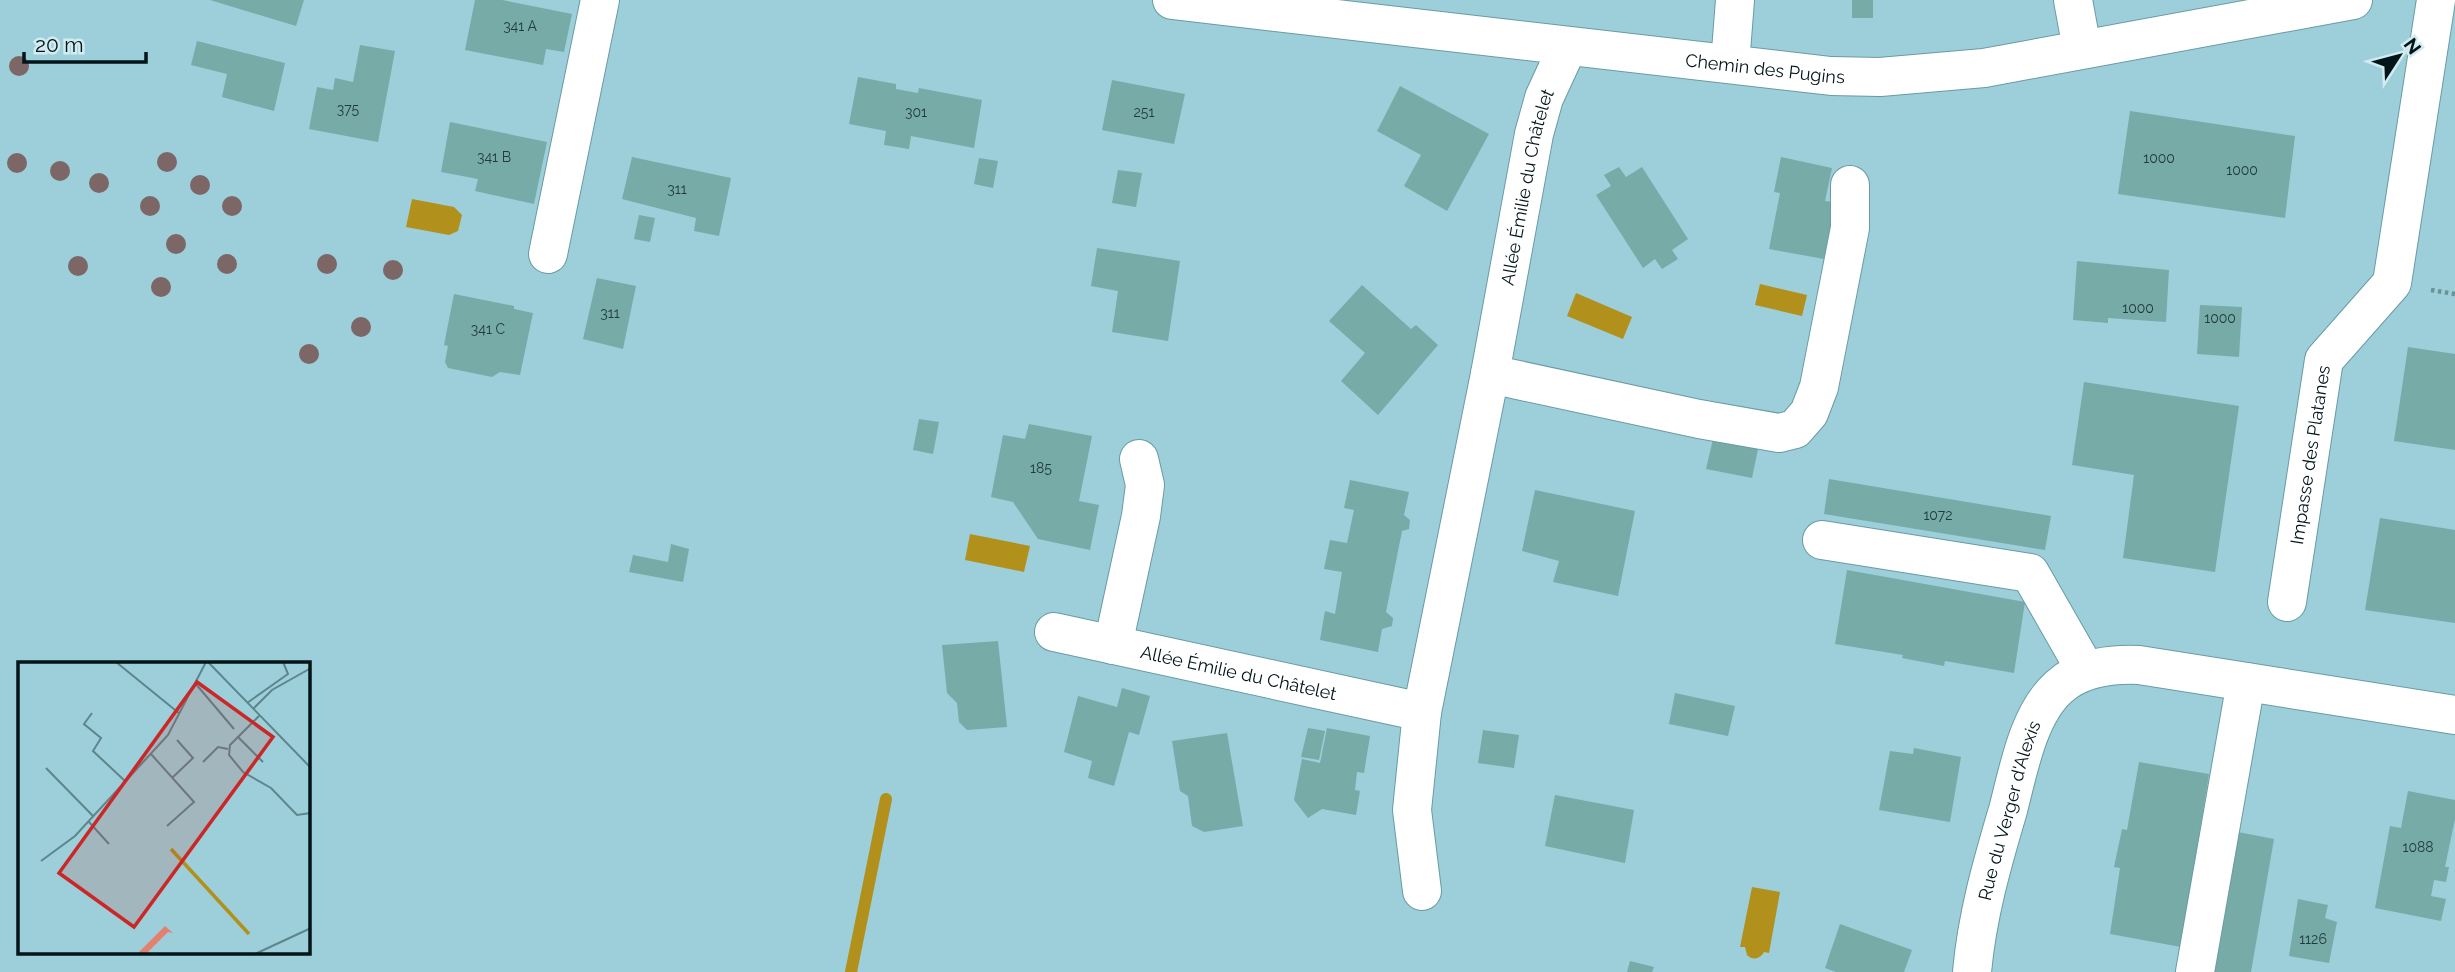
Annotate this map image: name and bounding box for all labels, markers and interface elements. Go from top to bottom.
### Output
house number: 341 A [503,18,537,34]
scale bar [24,21,147,65]
north arrow [2364,21,2434,91]
text: 20 m [35,32,83,57]
text: N [2400,34,2426,58]
street label: Chemin des Pugins [1684,49,1845,87]
street label: Allée Émilie du Châtelet [1496,85,1557,287]
house number: 375 [337,101,360,117]
house number: 301 [905,104,927,120]
house number: 251 [1134,104,1154,120]
house number: 341 B [477,149,511,165]
house number: 1000 [2143,150,2175,166]
house number: 1000 [2226,162,2258,178]
house number: 311 [667,181,687,197]
house number: 1000 [2122,300,2154,316]
house number: 311 [600,305,620,321]
house number: 1000 [2204,310,2236,326]
house number: 341 C [471,321,506,337]
street label: Impasse des Platanes [2285,363,2334,546]
house number: 185 [1030,460,1052,476]
house number: 1072 [1923,507,1953,523]
street label: Allée Émilie du Châtelet [1139,641,1339,704]
inset map [18,662,310,954]
street label: Rue du Verger d'Alexis [1973,717,2044,902]
house number: 1088 [2402,839,2434,855]
house number: 1126 [2299,931,2327,947]

